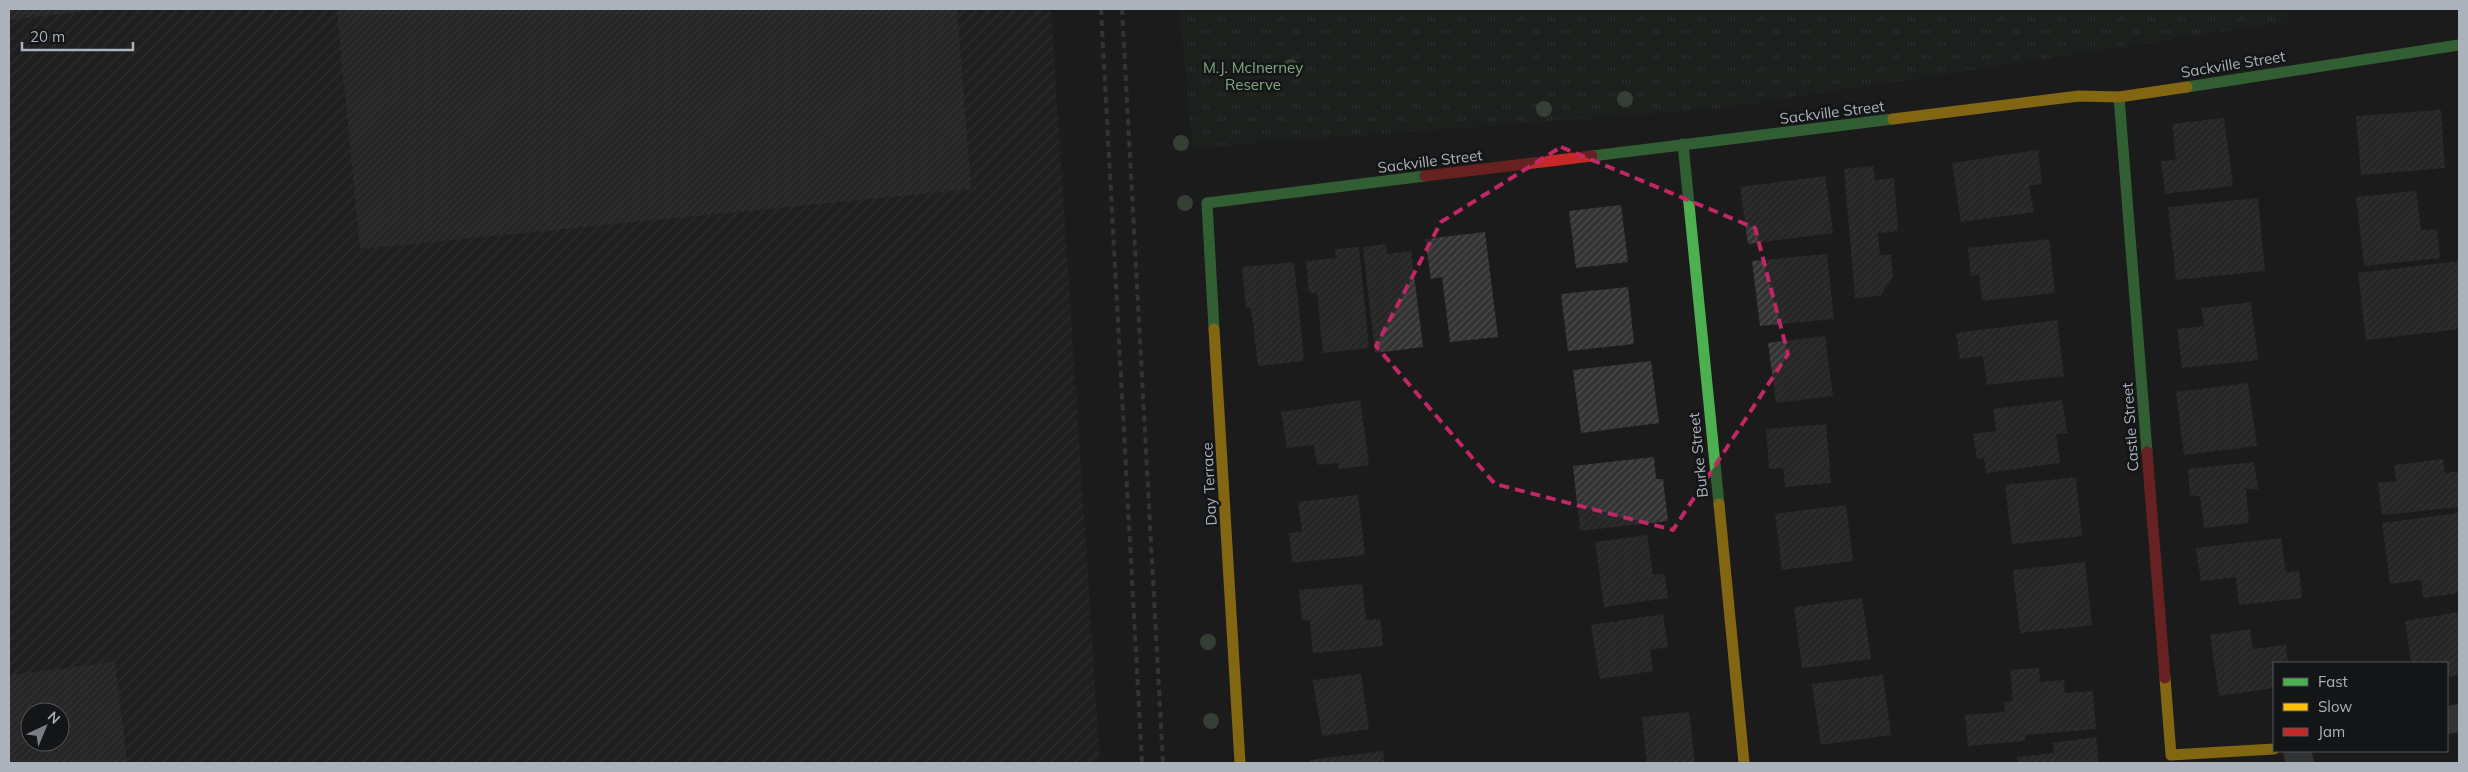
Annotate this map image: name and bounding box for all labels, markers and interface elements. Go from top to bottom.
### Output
scale bar [22,20,134,52]
text: 20 m [30,27,65,46]
street label: Sackville Street [2179,46,2287,82]
park label: M.J. McInerney Reserve [1203,58,1303,94]
street label: Sackville Street [1778,96,1886,128]
street label: Sackville Street [1376,145,1484,177]
street label: Castle Street [2117,382,2143,472]
street label: Burke Street [1684,412,1712,498]
street label: Day Terrace [1197,442,1221,526]
legend [2273,662,2448,752]
text: Fast [2318,672,2348,691]
text: Slow [2318,697,2352,716]
north arrow [20,702,70,752]
text: N [44,708,64,728]
text: Jam [2318,722,2345,741]

